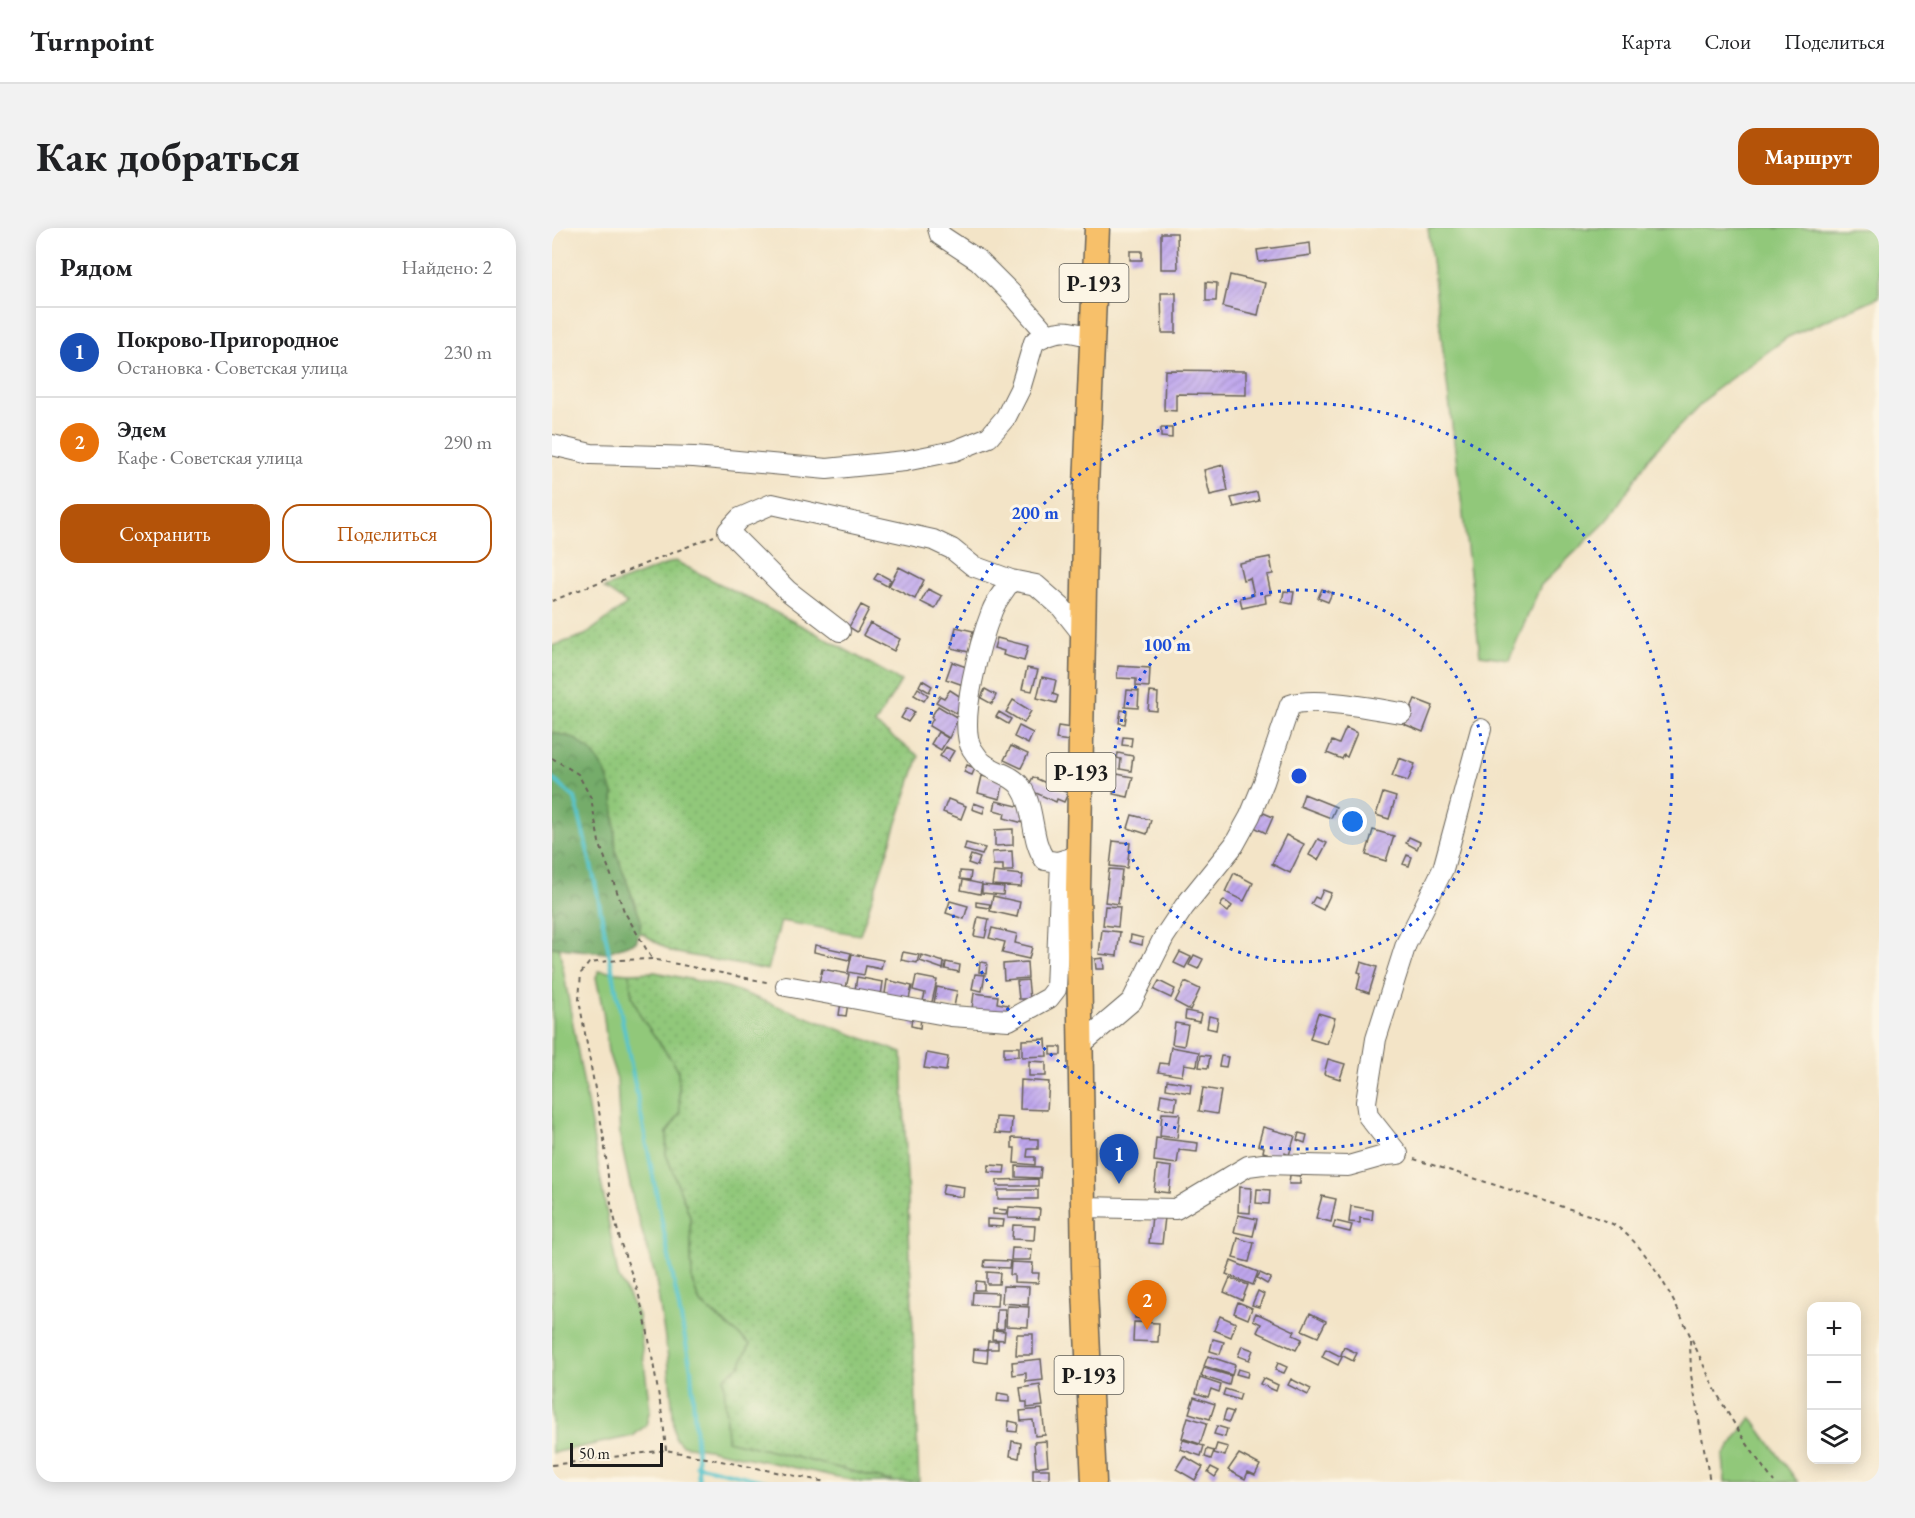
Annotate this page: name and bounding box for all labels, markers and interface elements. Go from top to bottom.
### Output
text: Turnpoint [30,23,154,59]
text: Карта [1621,28,1671,55]
text: Слои [1704,28,1751,55]
text: Поделиться [1784,28,1885,55]
button: Маршрут [1738,128,1879,185]
text: Как добраться [36,129,300,184]
text: Рядом [60,250,133,284]
text: Найдено: 2 [401,254,492,280]
road number: Р-193 [1060,264,1128,302]
text: Покрово-Пригородное [117,325,339,354]
text: 1 [74,339,85,365]
text: 230 m [444,339,492,365]
text: Остановка · Советская улица [117,354,348,380]
text: Эдем [117,415,167,444]
text: 2 [74,429,85,455]
text: 290 m [444,429,492,455]
text: Кафе · Советская улица [117,444,303,470]
text: 200 m [1011,501,1059,524]
button: Сохранить [60,504,270,563]
button: Поделиться [282,504,492,563]
text: 100 m [1143,633,1191,656]
road number: Р-193 [1046,753,1116,791]
centre of rings [1289,766,1309,786]
your location [1338,807,1367,836]
pin: 1 [1100,1134,1138,1184]
pin: 2 [1128,1280,1166,1330]
map controls [1807,1302,1861,1464]
button: + [1807,1302,1861,1356]
road number: Р-193 [1054,1356,1124,1394]
button: − [1807,1356,1861,1410]
button: layers [1807,1410,1861,1464]
scale bar [570,1440,663,1468]
text: 50 m [579,1443,610,1464]

